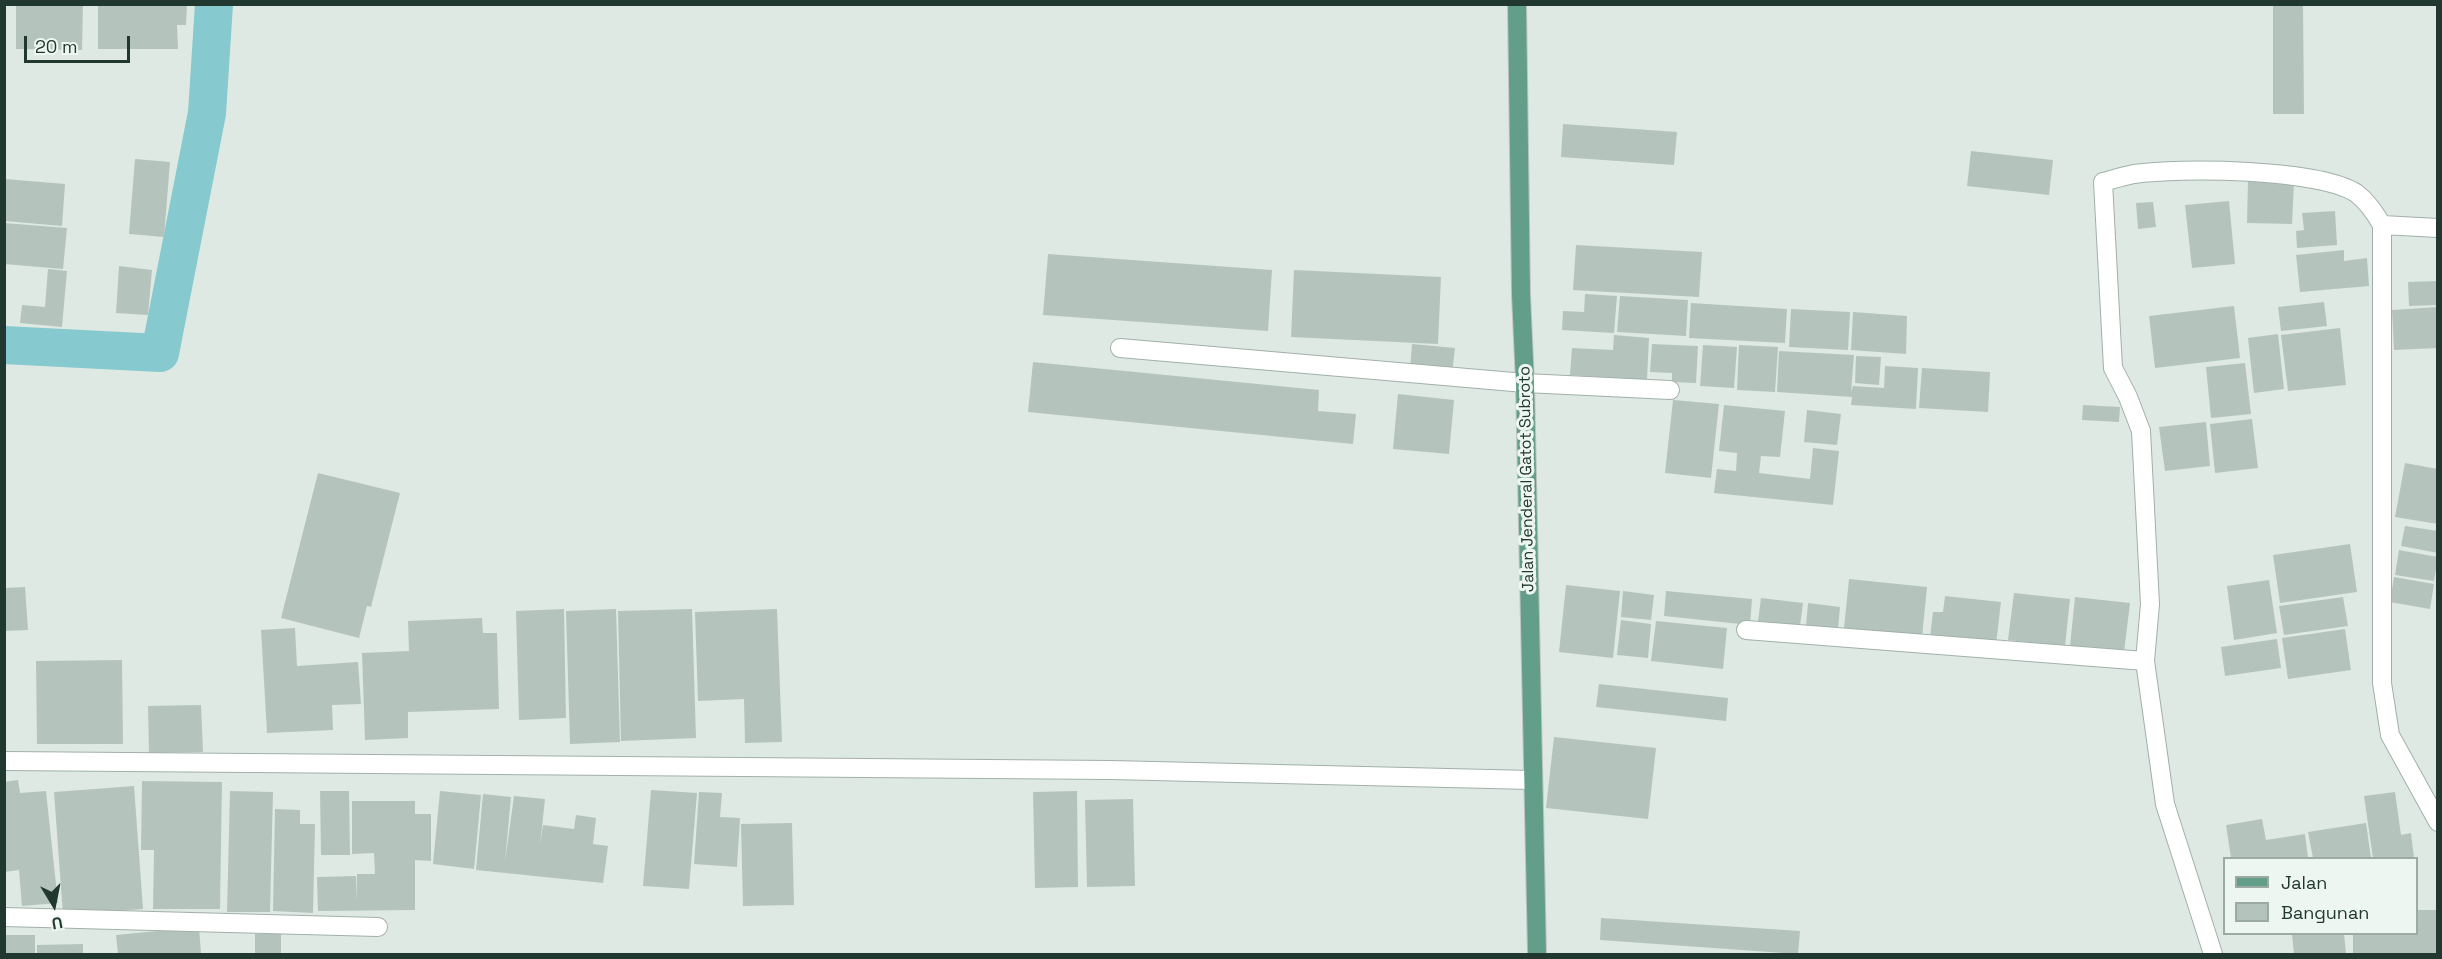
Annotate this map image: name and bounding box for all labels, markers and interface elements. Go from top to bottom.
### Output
scale bar [27,24,134,62]
text: 20 m [35,35,78,58]
street label: Jalan Jenderal Gatot Subroto [1515,366,1539,592]
legend [2223,857,2418,935]
text: Jalan [2281,871,2327,894]
north arrow [24,875,84,935]
text: Bangunan [2281,901,2369,924]
text: U [50,912,64,934]

